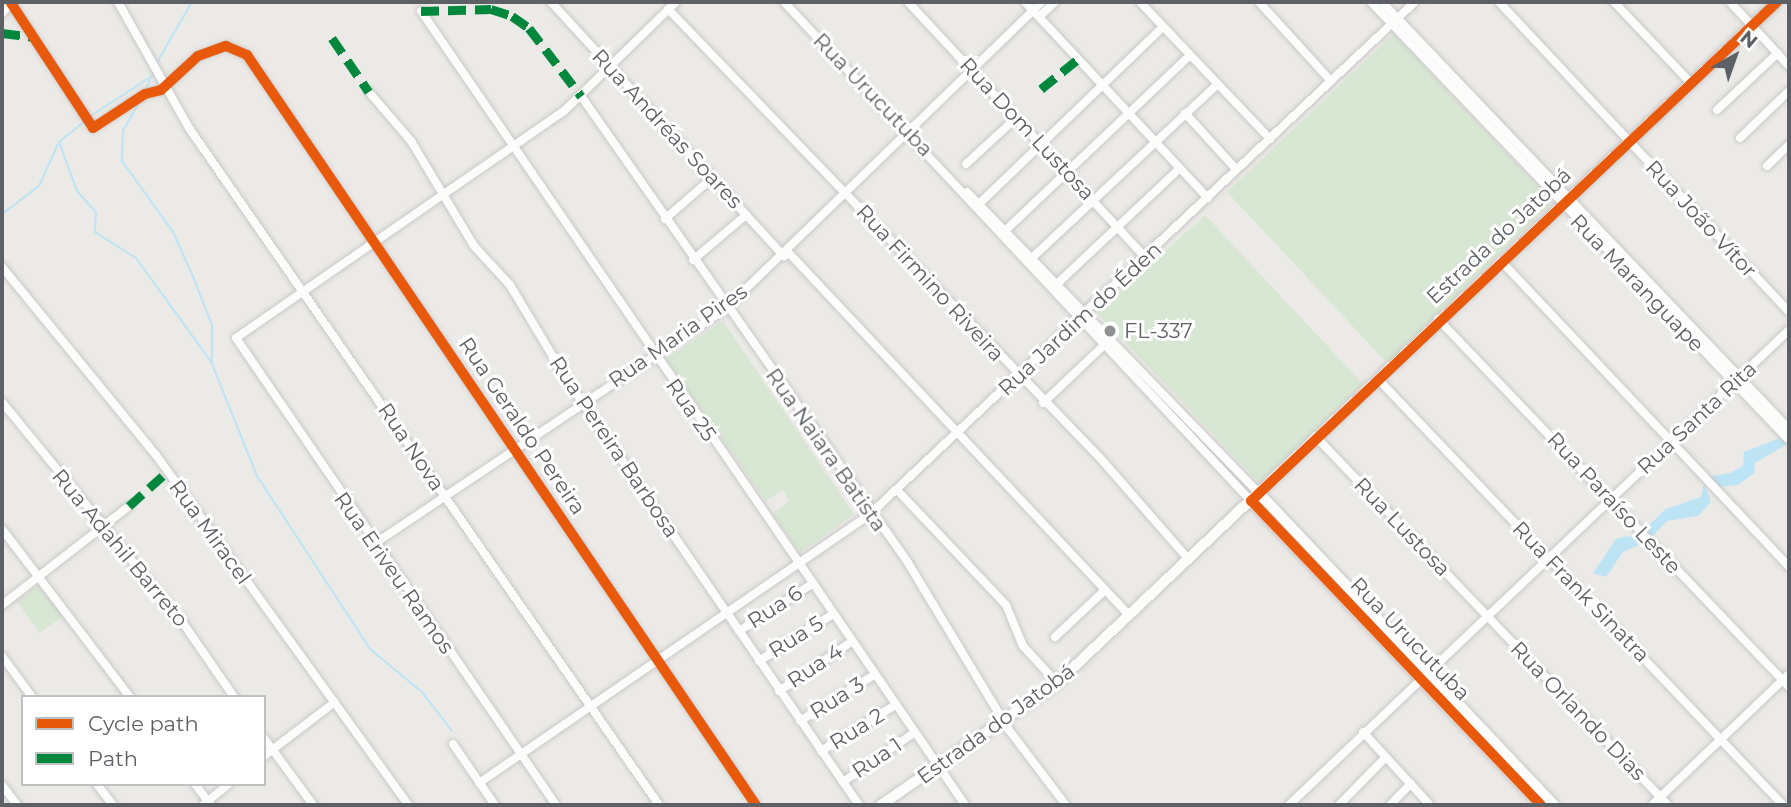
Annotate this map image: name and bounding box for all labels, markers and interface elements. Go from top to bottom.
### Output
north arrow [1700,21,1770,91]
text: N [1736,26,1762,53]
street label: Rua Urucutuba [808,28,938,162]
street label: Rua Andréas Soares [587,44,747,214]
street label: Rua Dom Lustosa [954,52,1100,206]
street label: Rua João Vítor [1640,155,1762,283]
street label: Estrada do Jatobá [1422,163,1576,309]
street label: Rua Firmino Riveira [851,199,1009,367]
street label: Rua Maranguape [1565,209,1709,357]
street label: Rua Jardim do Éden [993,237,1167,401]
street label: Rua Maria Pires [604,279,752,393]
place label: FL-337 [1124,318,1193,344]
marker: FL-337 [1102,323,1118,339]
street label: Rua Geraldo Pereira [453,333,591,519]
street label: Rua Pereira Barbosa [544,352,684,542]
street label: Rua Santa Rita [1632,356,1762,480]
street label: Rua Naiara Batista [760,364,892,536]
street label: Rua 25 [660,374,722,446]
street label: Rua Nova [372,398,450,496]
street label: Rua Paraíso Leste [1542,427,1686,579]
street label: Rua Adahil Barreto [47,464,193,632]
street label: Rua Lustosa [1349,472,1455,582]
street label: Rua Miracel [164,475,256,589]
street label: Rua Eriveu Ramos [329,487,459,659]
street label: Rua Frank Sinatra [1507,516,1655,668]
street label: Rua Urucutuba [1345,572,1475,706]
street label: Rua 6 [743,580,807,634]
street label: Rua 5 [764,611,828,663]
street label: Rua Orlando Dias [1505,636,1651,786]
street label: Rua 4 [783,638,847,694]
street label: Estrada do Jatobá [912,658,1080,790]
street label: Rua 3 [805,672,869,724]
legend [21,695,266,786]
street label: Rua 2 [825,703,889,755]
text: Cycle path [88,711,199,736]
street label: Rua 1 [847,732,907,784]
text: Path [88,746,138,771]

